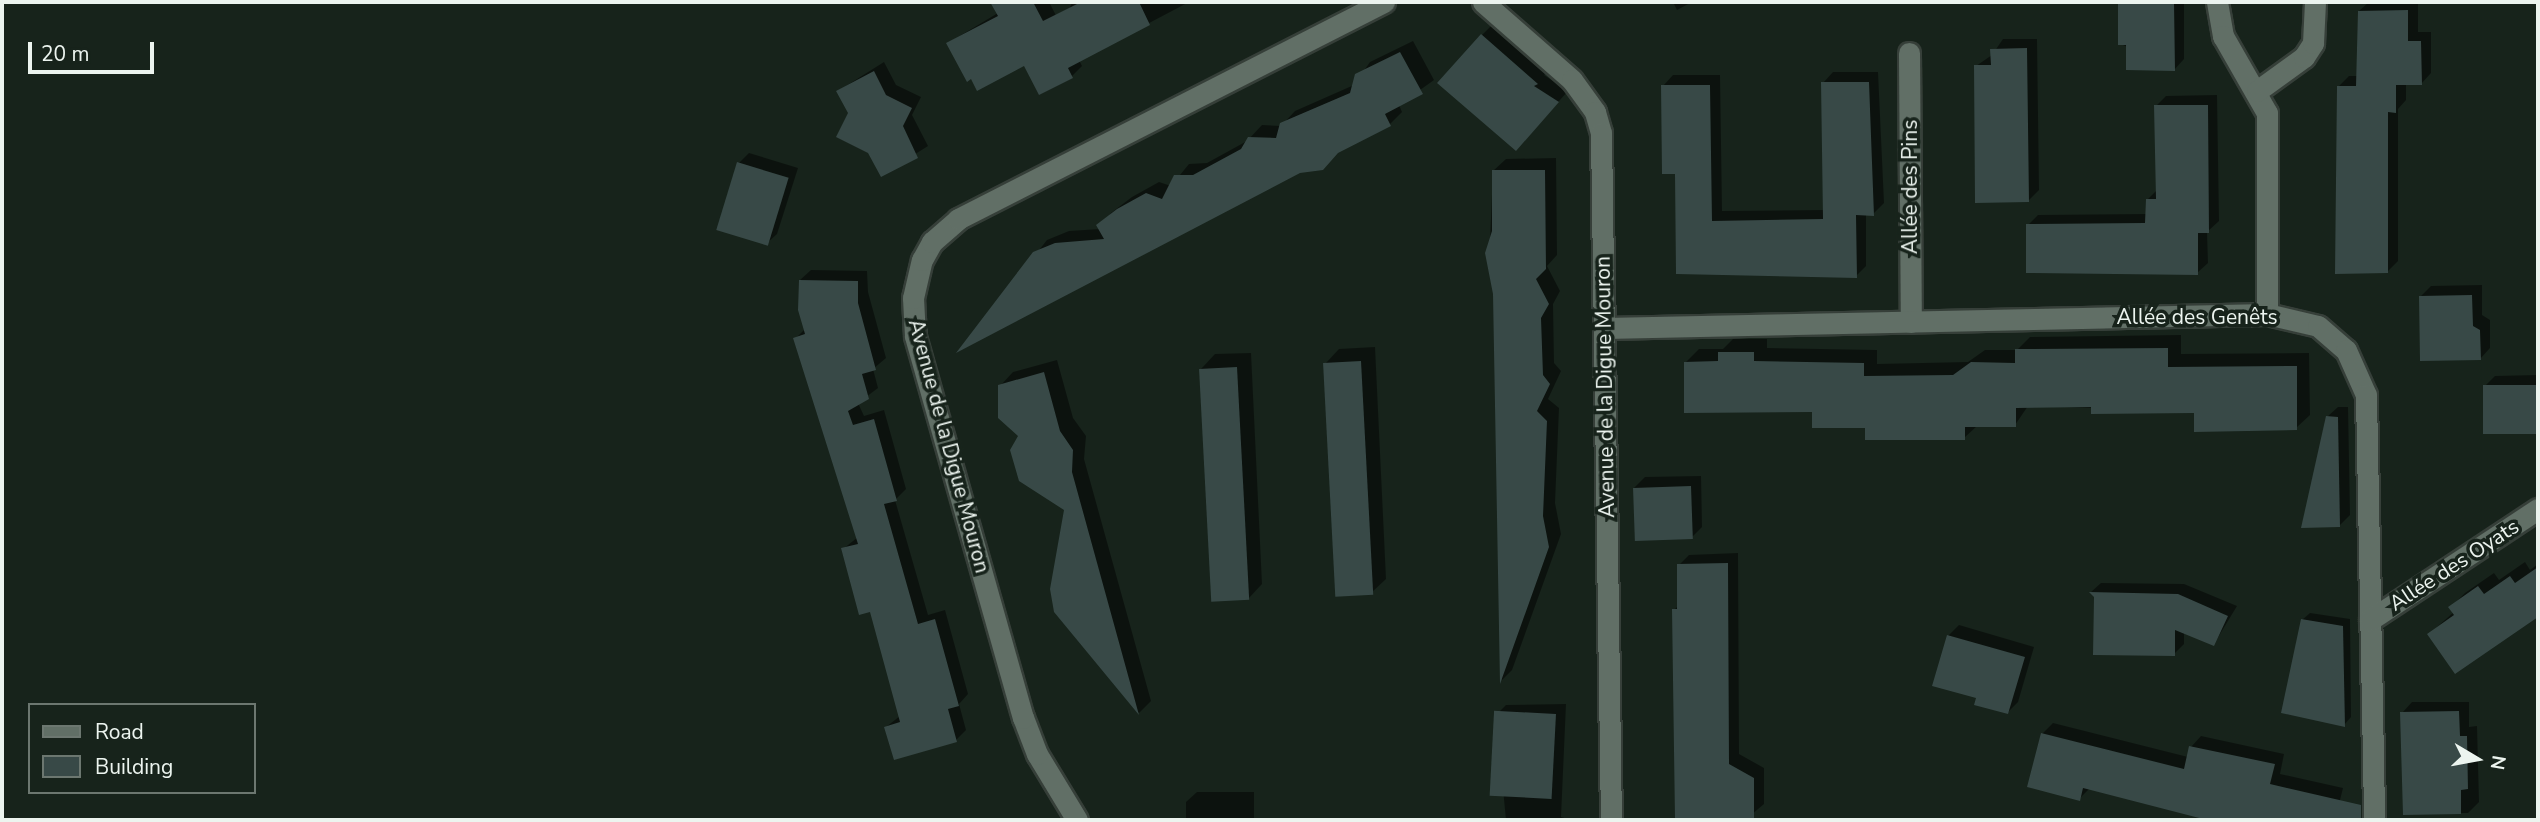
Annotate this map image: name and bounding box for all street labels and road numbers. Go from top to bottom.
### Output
street label: Allée des Pins [1897,120,1923,254]
street label: Avenue de la Digue Mouron [1590,256,1620,518]
street label: Allée des Genêts [2116,304,2278,330]
street label: Avenue de la Digue Mouron [903,316,995,576]
street label: Allée des Oyats [2384,514,2524,616]

